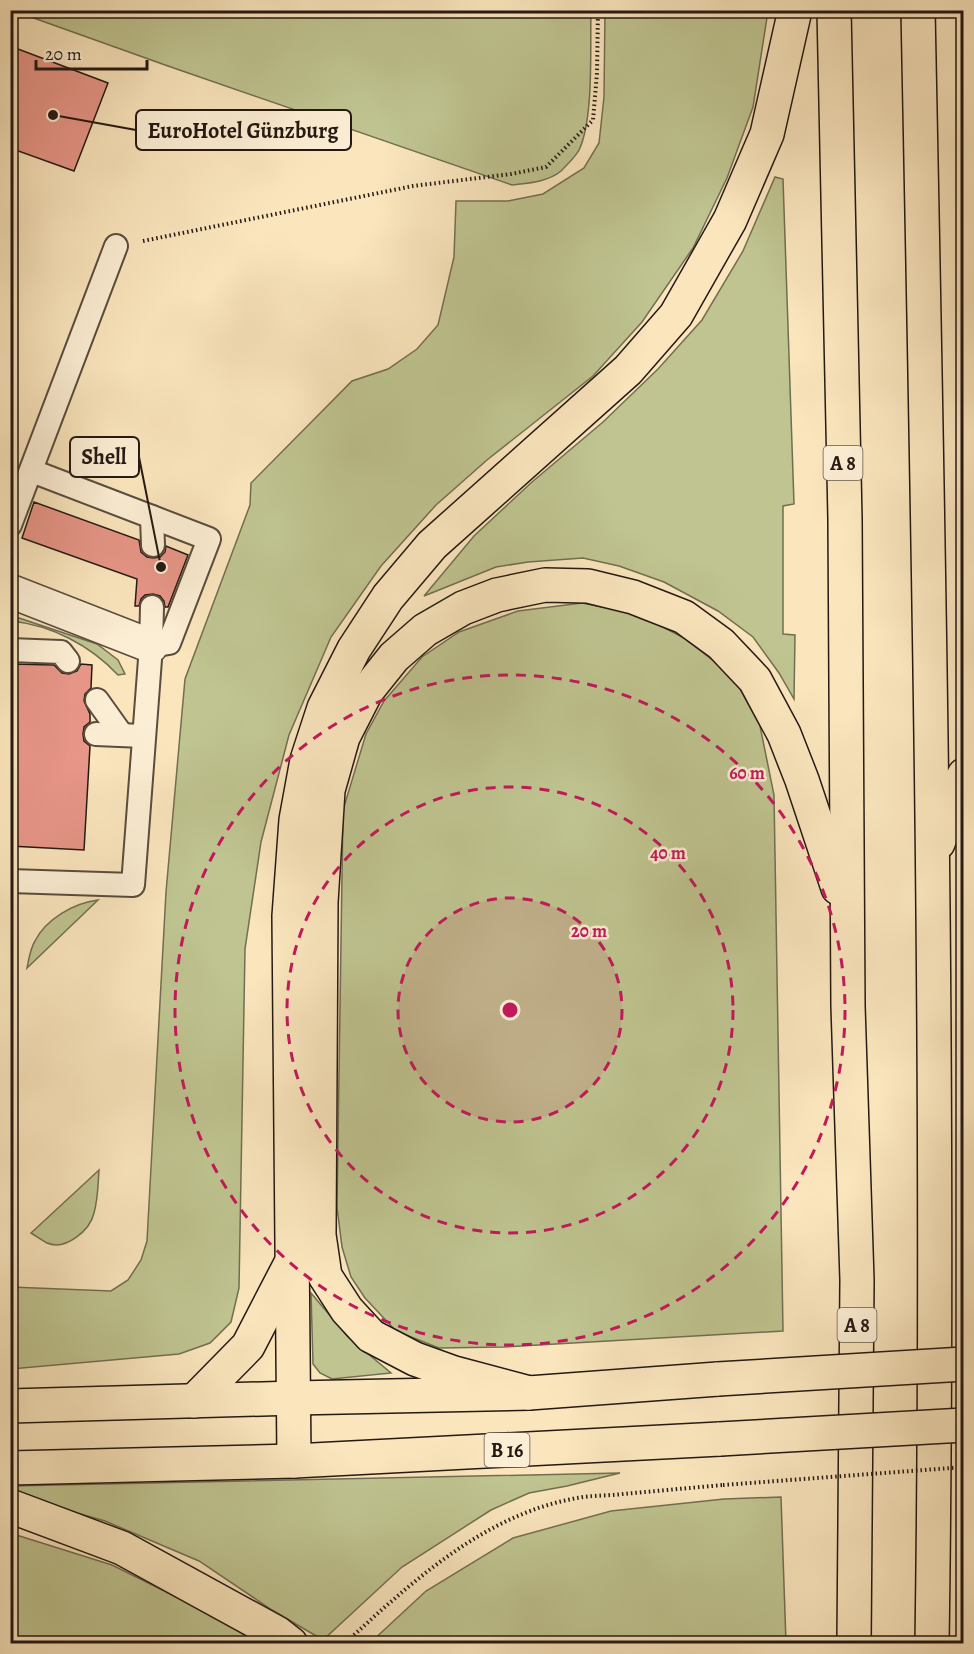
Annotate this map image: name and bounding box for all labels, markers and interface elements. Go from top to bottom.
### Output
scale bar [36,33,147,71]
text: 20 m [45,42,82,66]
callout: EuroHotel Günzburg [136,110,351,150]
text: EuroHotel Günzburg [148,116,339,146]
callout: Shell [70,437,139,477]
text: Shell [81,442,127,472]
road number: A 8 [824,446,862,480]
text: 60 m [729,761,765,785]
text: 40 m [650,841,686,865]
text: 20 m [571,919,607,943]
centre of rings [500,1000,520,1020]
road number: A 8 [838,1308,876,1342]
road number: B 16 [484,1433,530,1467]

